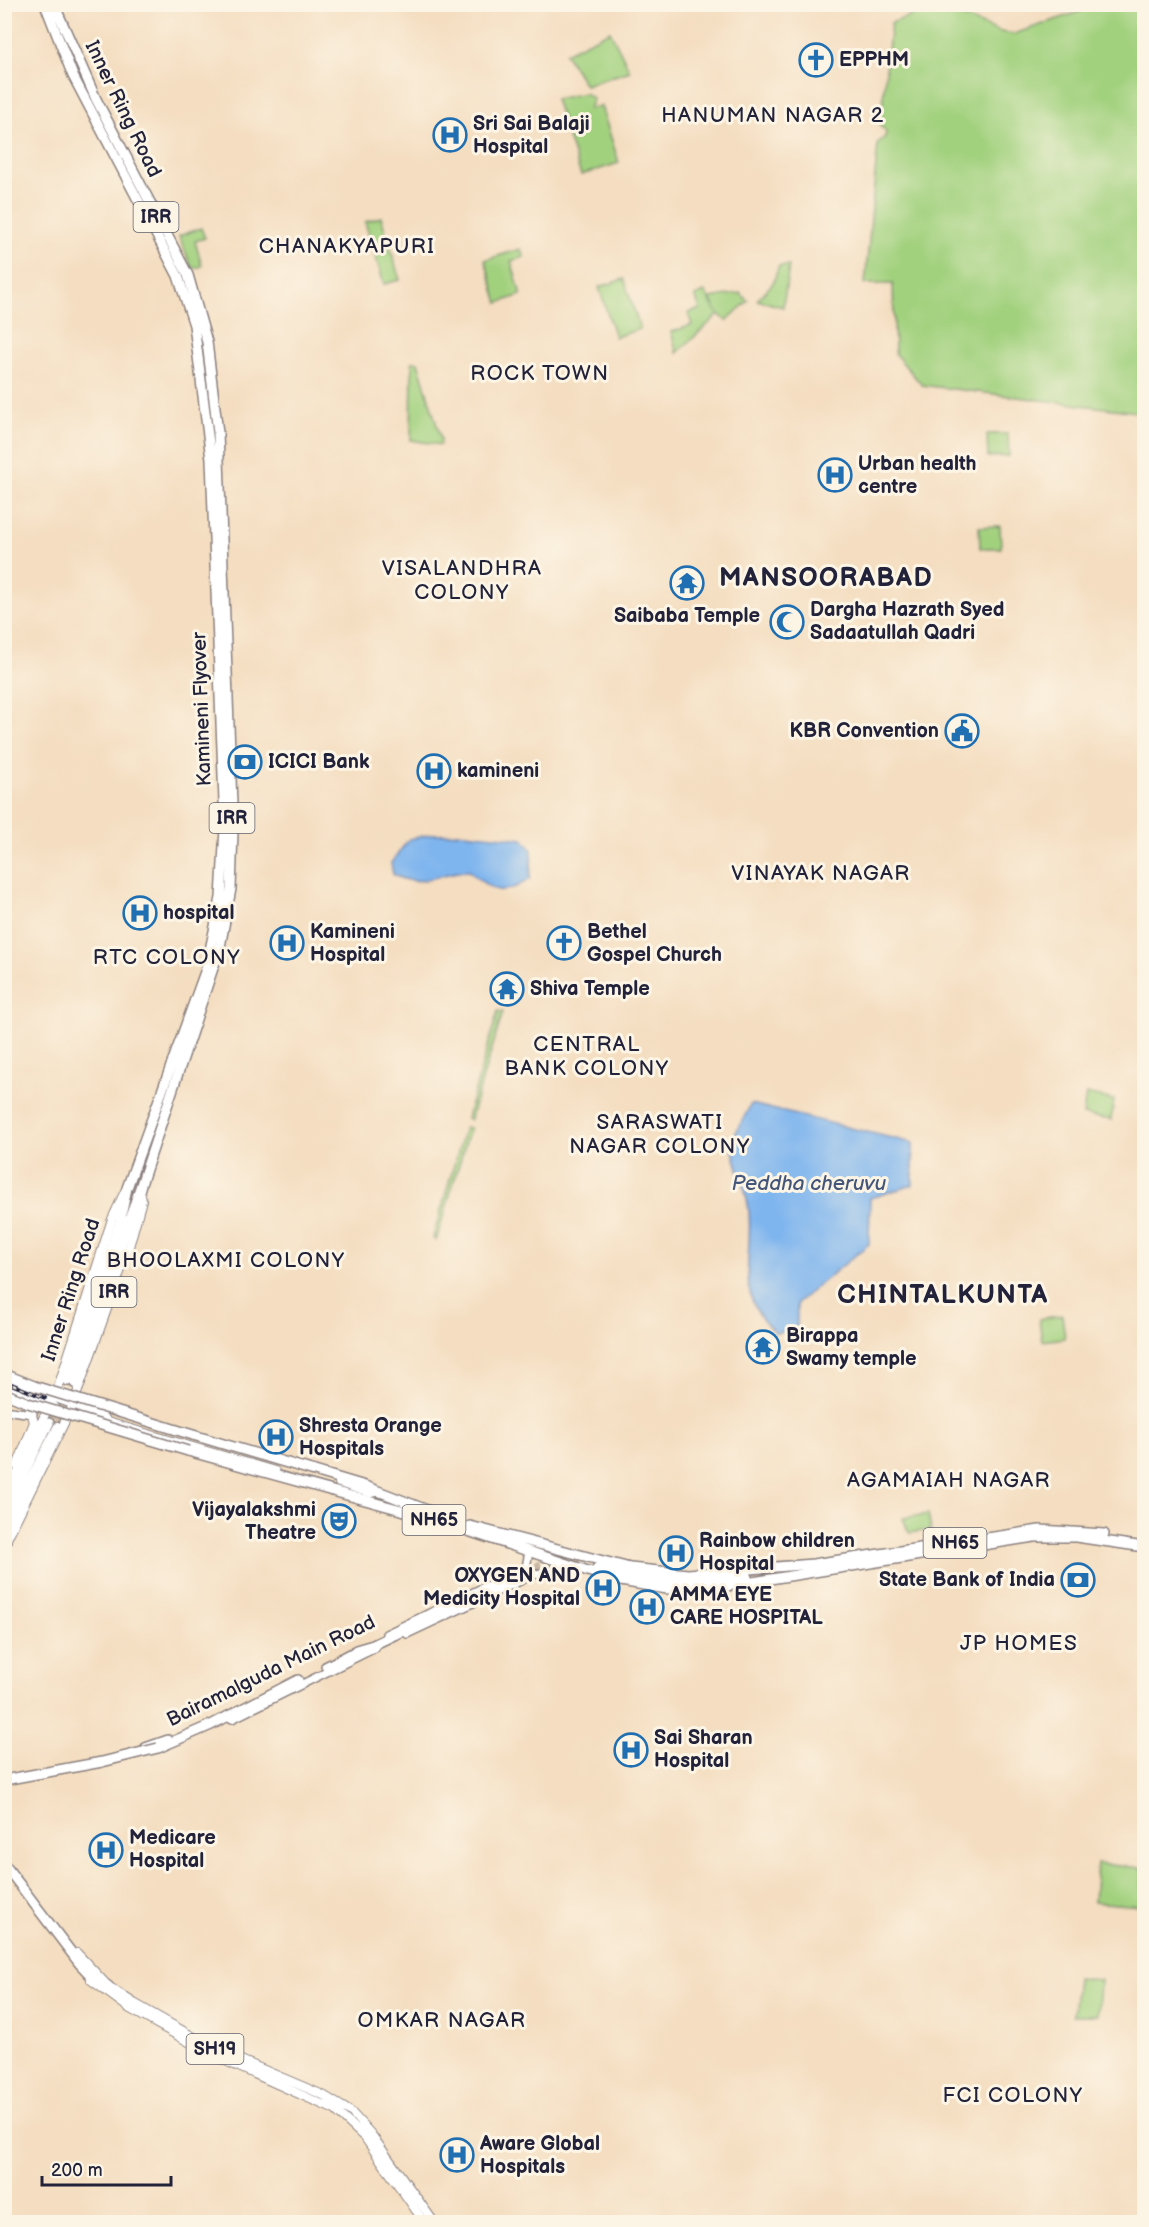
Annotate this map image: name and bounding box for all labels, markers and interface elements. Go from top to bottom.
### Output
street label: Inner Ring Road [80,37,166,181]
church icon: EPPHM [798,42,834,78]
place label: EPPHM [839,48,909,72]
district label: HANUMAN NAGAR 2 [661,103,885,128]
place label: Sri Sai Balaji Hospital [473,112,590,159]
hospital icon: Sri Sai Balaji Hospital [432,117,468,153]
road number: IRR [134,202,178,232]
district label: CHANAKYAPURI [259,234,435,259]
district label: ROCK TOWN [470,361,610,386]
place label: Urban health centre [858,452,977,499]
hospital icon: Urban health centre [817,457,853,493]
district label: VISALANDHRA COLONY [382,556,542,605]
district label: MANSOORABAD [719,563,933,594]
temple icon: Saibaba Temple [669,565,705,601]
place label: Dargha Hazrath Syed Sadaatullah Qadri [810,598,1004,645]
place label: Saibaba Temple [614,604,760,628]
mosque icon: Dargha Hazrath Syed Sadaatullah Qadri [769,604,805,640]
street label: Kamineni Flyover [187,631,217,787]
public building icon: KBR Convention [944,713,980,749]
place label: KBR Convention [790,719,939,743]
bank icon: ICICI Bank [227,744,263,780]
place label: ICICI Bank [268,750,370,774]
hospital icon: kamineni [416,753,452,789]
place label: kamineni [457,759,539,783]
road number: IRR [210,803,254,833]
district label: VINAYAK NAGAR [731,861,911,886]
hospital icon: hospital [122,895,158,931]
place label: hospital [163,901,234,925]
place label: Kamineni Hospital [310,920,395,967]
place label: Bethel Gospel Church [587,920,722,967]
hospital icon: Kamineni Hospital [269,925,305,961]
church icon: Bethel Gospel Church [546,925,582,961]
district label: RTC COLONY [93,945,241,970]
temple icon: Shiva Temple [489,971,525,1007]
place label: Shiva Temple [530,977,650,1001]
district label: CENTRAL BANK COLONY [504,1032,670,1081]
district label: SARASWATI NAGAR COLONY [569,1110,751,1159]
water label: Peddha cheruvu [732,1171,886,1196]
street label: Inner Ring Road [37,1216,105,1364]
district label: BHOOLAXMI COLONY [106,1248,346,1273]
road number: IRR [92,1277,136,1307]
district label: CHINTALKUNTA [837,1280,1049,1311]
place label: Birappa Swamy temple [786,1324,916,1371]
temple icon: Birappa Swamy temple [745,1329,781,1365]
place label: Shresta Orange Hospitals [299,1414,442,1461]
hospital icon: Shresta Orange Hospitals [258,1419,294,1455]
district label: AGAMAIAH NAGAR [847,1468,1051,1493]
place label: Vijayalakshmi Theatre [192,1498,316,1545]
theatre icon: Vijayalakshmi Theatre [321,1503,357,1539]
road number: NH65 [402,1505,466,1535]
road number: NH65 [924,1528,986,1558]
place label: Rainbow children Hospital [699,1529,855,1576]
hospital icon: Rainbow children Hospital [658,1535,694,1571]
bank icon: State Bank of India [1060,1562,1096,1598]
place label: OXYGEN AND Medicity Hospital [423,1564,580,1611]
place label: State Bank of India [879,1568,1055,1592]
hospital icon: OXYGEN AND Medicity Hospital [585,1570,621,1606]
place label: AMMA EYE CARE HOSPITAL [669,1583,823,1630]
hospital icon: AMMA EYE CARE HOSPITAL [629,1589,665,1625]
street label: Bairamalguda Main Road [163,1610,379,1732]
district label: JP HOMES [960,1631,1078,1656]
place label: Sai Sharan Hospital [654,1726,753,1773]
hospital icon: Sai Sharan Hospital [613,1732,649,1768]
place label: Medicare Hospital [129,1826,216,1873]
hospital icon: Medicare Hospital [88,1832,124,1868]
district label: OMKAR NAGAR [358,2008,526,2033]
road number: SH19 [186,2034,244,2064]
district label: FCI COLONY [942,2083,1084,2108]
place label: Aware Global Hospitals [479,2132,600,2179]
hospital icon: Aware Global Hospitals [439,2137,475,2173]
scale bar [42,2149,171,2187]
text: 200 m [51,2160,103,2181]

